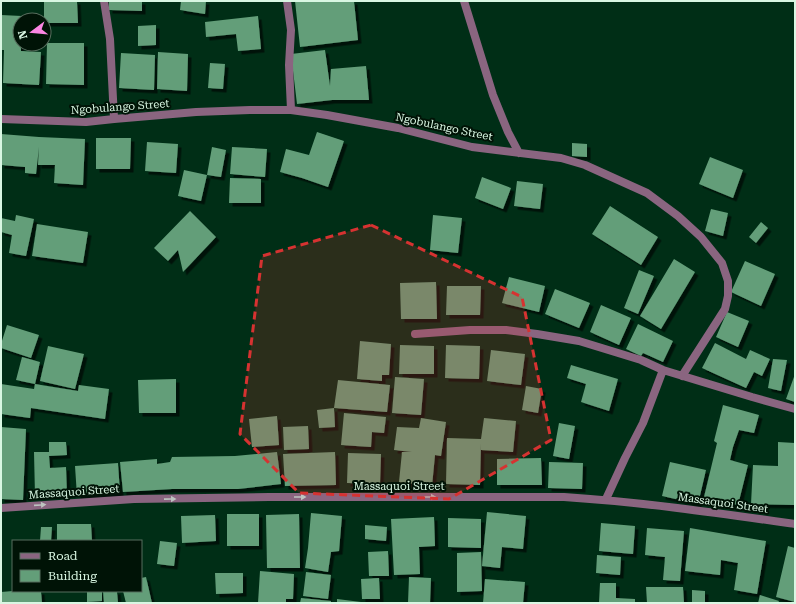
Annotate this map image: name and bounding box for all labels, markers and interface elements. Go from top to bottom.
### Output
north arrow [12,12,52,52]
text: N [15,28,30,40]
street label: Ngobulango Street [70,97,170,117]
street label: Ngobulango Street [394,110,494,144]
street label: Massaquoi Street [354,480,444,493]
street label: Massaquoi Street [28,482,120,502]
street label: Massaquoi Street [677,490,769,516]
one-way arrow [294,494,307,500]
one-way arrow [424,494,437,500]
one-way arrow [164,496,177,502]
one-way arrow [34,502,46,509]
legend [12,540,142,592]
text: Road [48,549,78,563]
text: Building [48,569,97,583]

